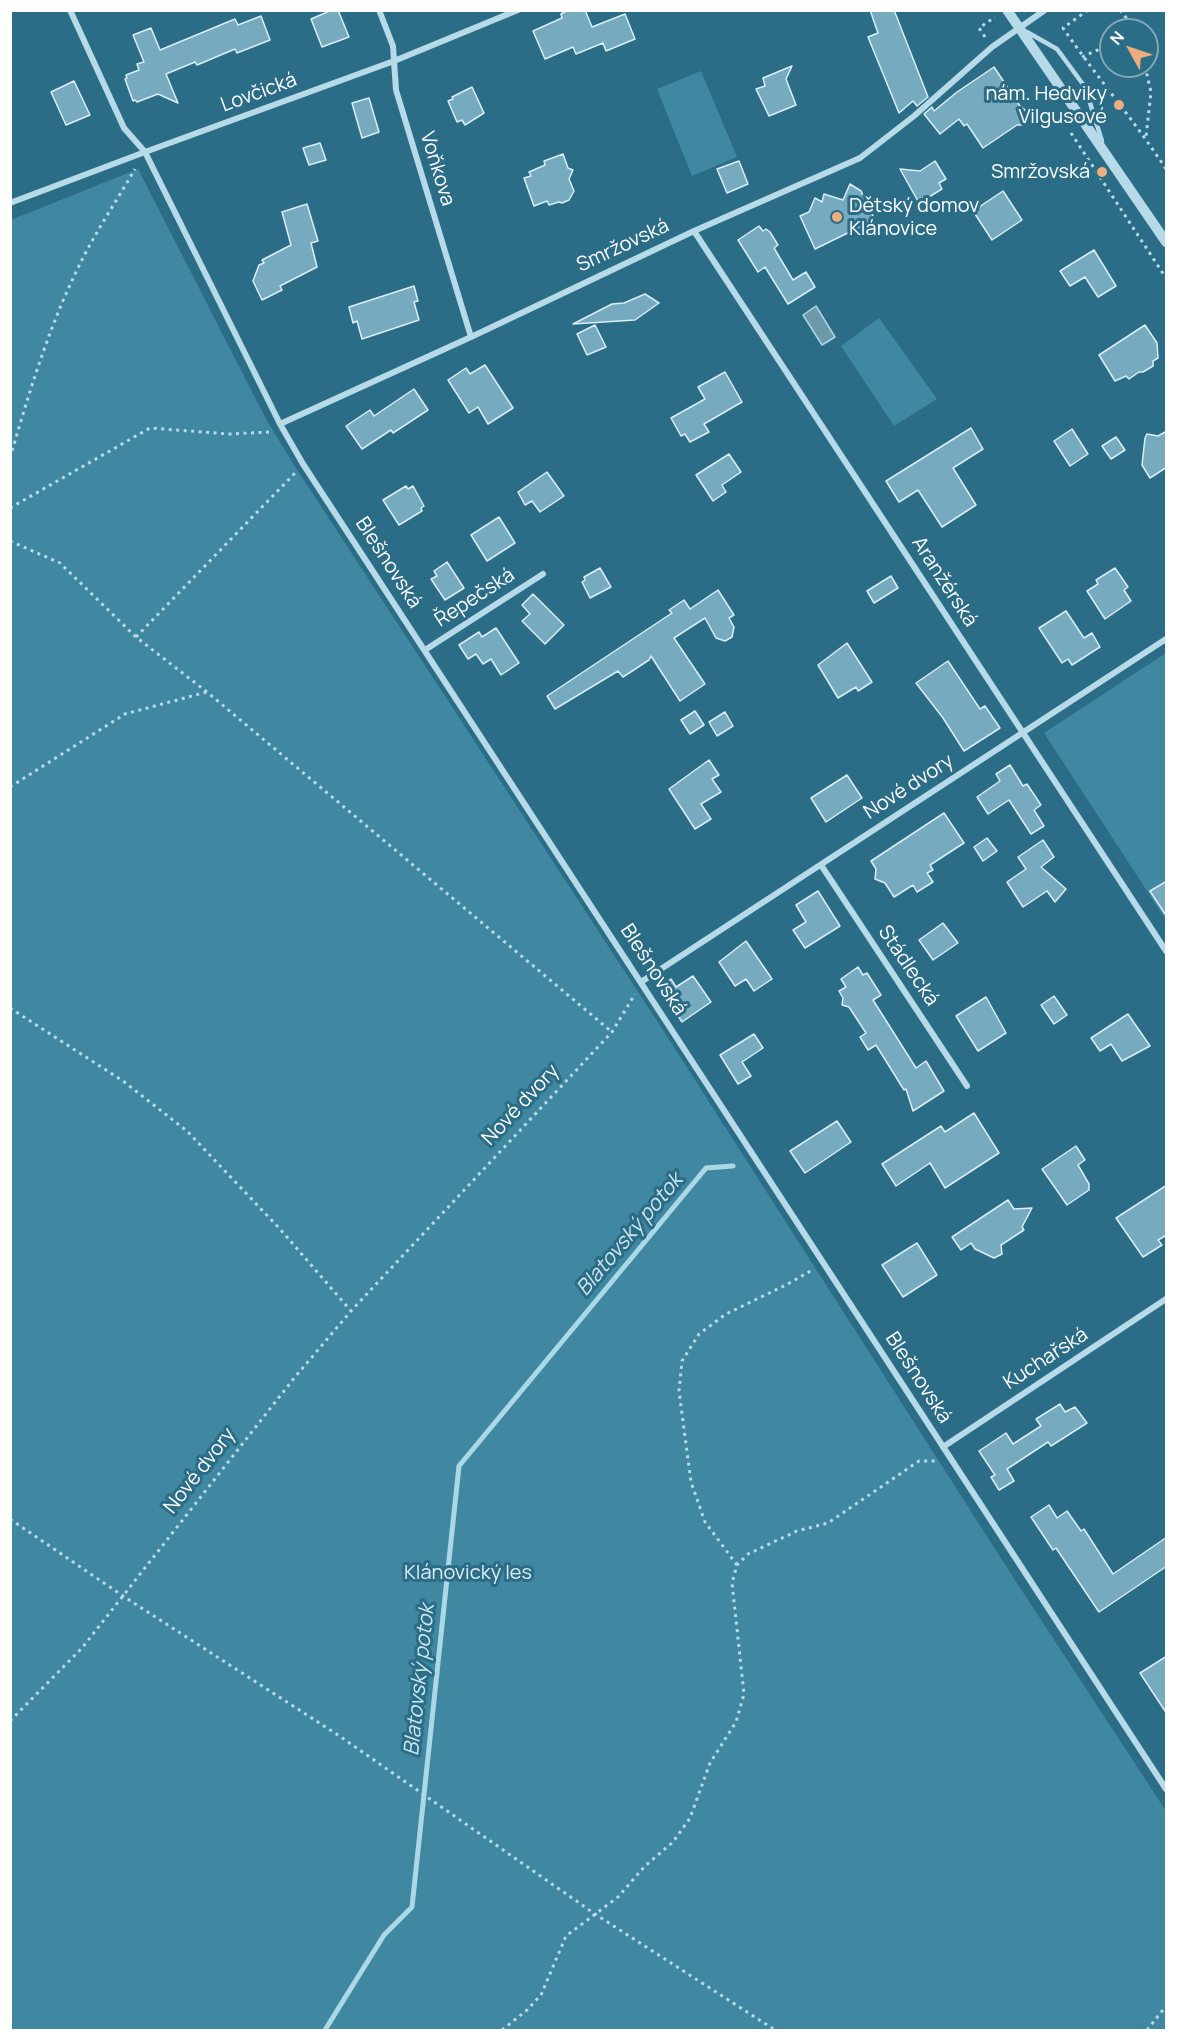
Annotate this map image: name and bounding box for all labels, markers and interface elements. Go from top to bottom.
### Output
north arrow [1099,18,1159,78]
text: N [1105,26,1129,49]
street label: Lovčická [218,68,300,118]
place label: nám. Hedviky Vilgusové [985,82,1107,129]
marker: nám. Hedviky Vilgusové [1112,98,1126,112]
street label: Voňkova [414,129,460,209]
place label: Smržovská [991,160,1090,184]
marker: Smržovská [1095,165,1109,179]
place label: Dětský domov Klánovice [849,194,979,241]
marker: Dětský domov Klánovice [830,210,844,224]
street label: Smržovská [573,214,673,278]
street label: Blešnovská [350,513,426,613]
street label: Aranžérská [906,532,982,632]
street label: Řepečská [431,563,519,633]
street label: Nové dvory [860,749,958,825]
street label: Blešnovská [615,920,691,1020]
street label: Stádlecká [872,921,944,1011]
street label: Nové dvory [477,1060,565,1150]
water label: Blatovský potok [571,1169,689,1301]
street label: Kuchařská [999,1323,1093,1395]
street label: Blešnovská [880,1328,956,1428]
street label: Nové dvory [159,1423,241,1519]
park label: Klánovický les [404,1561,532,1585]
water label: Blatovský potok [400,1603,440,1757]

